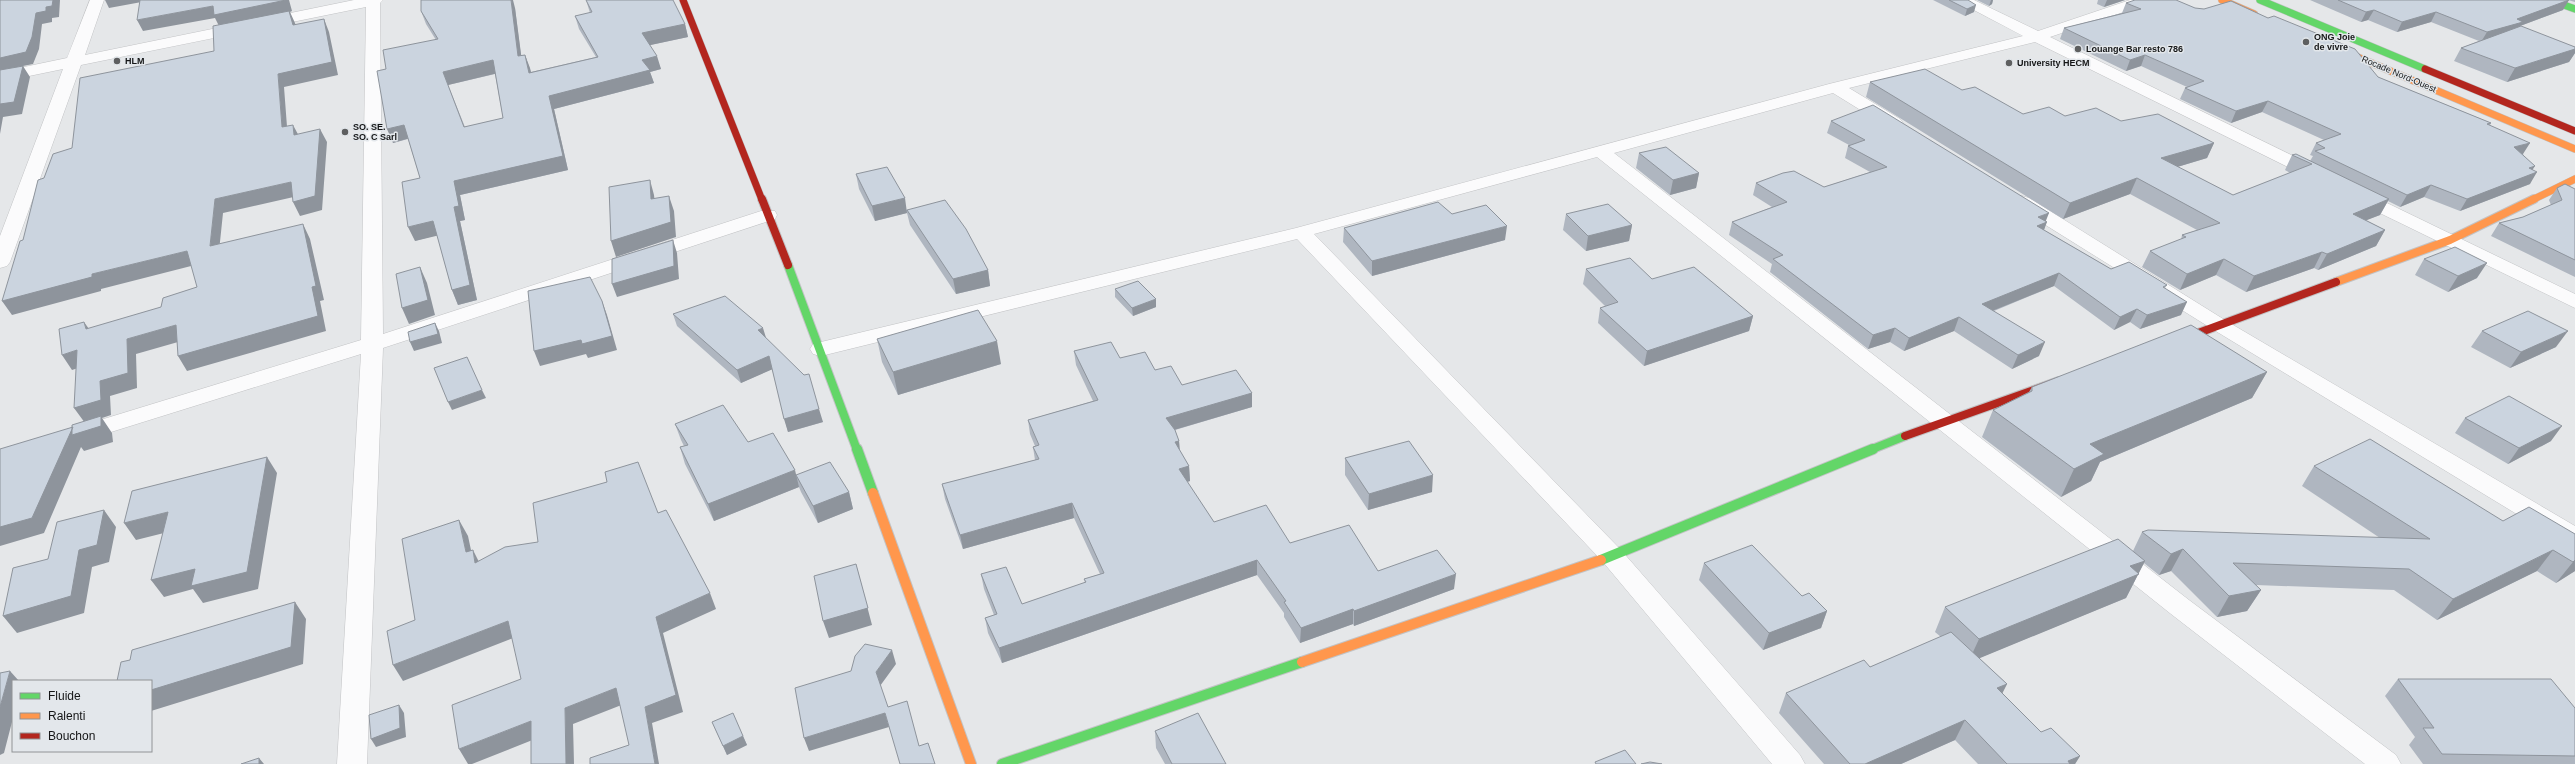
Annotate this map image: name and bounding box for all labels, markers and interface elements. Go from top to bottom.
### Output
place label: ONG Joie de vivre [2314,32,2355,52]
marker: ONG Joie de vivre [2301,37,2311,47]
marker: Louange Bar resto 786 [2073,44,2083,54]
place label: Louange Bar resto 786 [2086,44,2183,54]
street label: Rocade Nord-Ouest [2360,54,2438,94]
marker: HLM [112,56,122,66]
place label: HLM [125,56,145,66]
marker: University HECM [2004,58,2014,68]
place label: University HECM [2017,58,2090,68]
place label: SO. SE. SO. C Sarl [353,122,397,142]
marker: SO. SE. SO. C Sarl [340,127,350,137]
legend [12,680,152,752]
text: Fluide [48,689,81,703]
text: Ralenti [48,709,85,723]
text: Bouchon [48,729,95,743]

